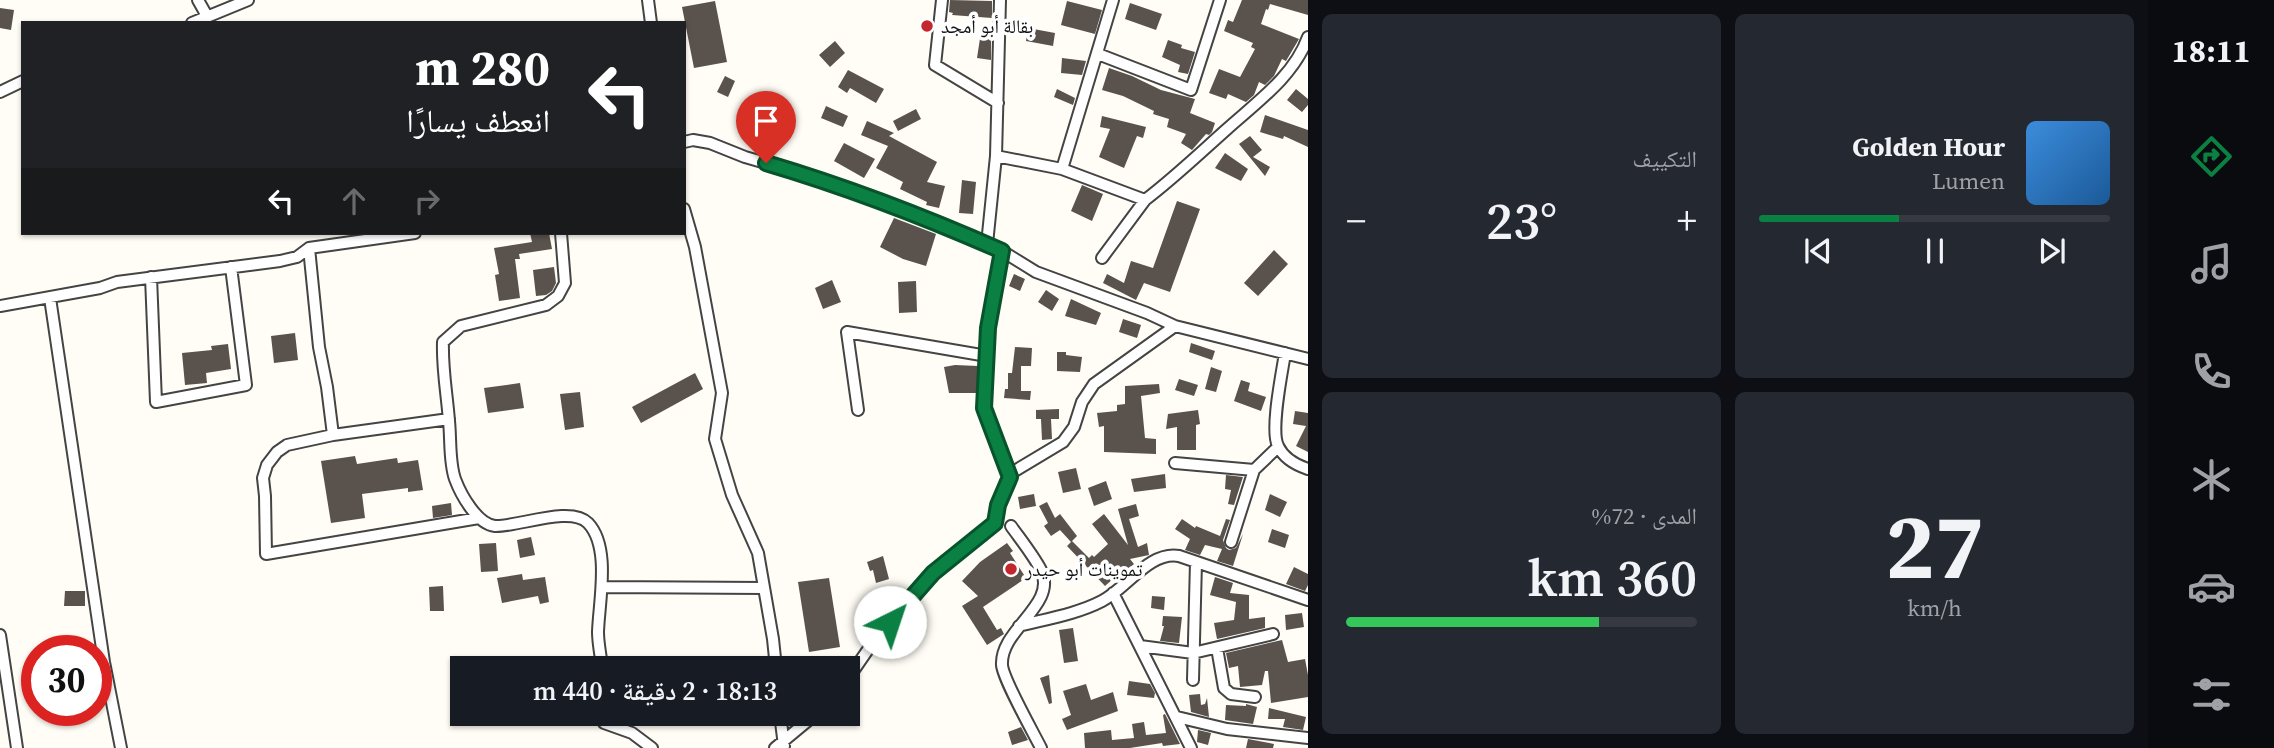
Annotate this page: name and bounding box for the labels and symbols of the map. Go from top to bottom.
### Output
place label: بقالة أبو أمجد [941,13,1033,39]
marker: بقالة أبو أمجد [919,18,935,34]
pin [736,91,796,163]
place label: تموينات أبو حيدر [1024,556,1143,582]
marker: تموينات أبو حيدر [1003,561,1019,577]
position arrow [853,585,927,659]
speed limit sign: 30 [21,635,112,726]

